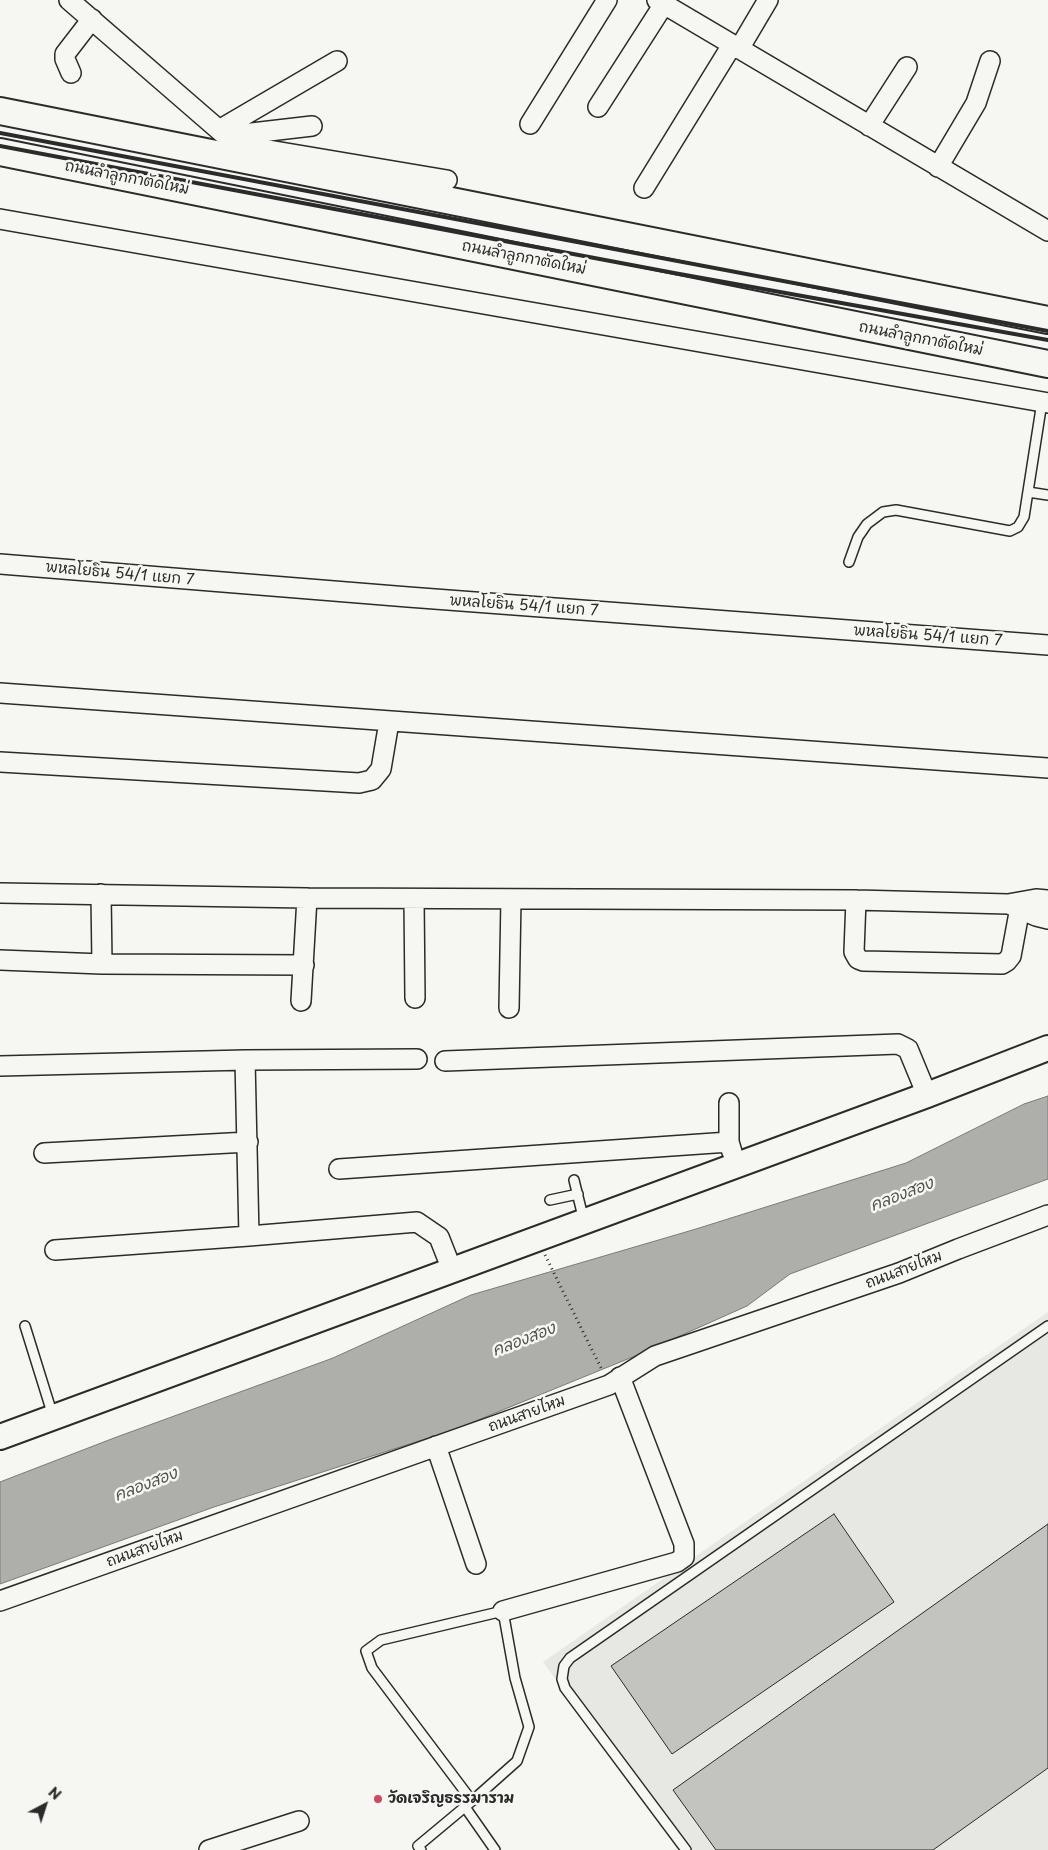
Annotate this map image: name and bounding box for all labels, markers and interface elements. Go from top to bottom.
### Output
street label: ถนนลำลูกกาตัดใหม่ [63,157,191,199]
street label: ถนนลำลูกกาตัดใหม่ [460,237,588,279]
street label: ถนนลำลูกกาตัดใหม่ [857,318,985,360]
street label: พหลโยธิน 54/1 แยก 7 [45,559,195,589]
street label: พหลโยธิน 54/1 แยก 7 [449,592,599,620]
street label: พหลโยธิน 54/1 แยก 7 [853,622,1003,650]
water label: คลองสอง [868,1174,936,1216]
street label: ถนนสายไหม [863,1247,945,1293]
water label: คลองสอง [490,1319,558,1361]
street label: ถนนสายไหม [486,1392,568,1436]
water label: คลองสอง [112,1464,180,1506]
street label: ถนนสายไหม [104,1527,186,1571]
north arrow [20,1780,70,1830]
text: N [44,1782,66,1805]
place label: วัดเจริญธรรมาราม [388,1790,514,1808]
marker: วัดเจริญธรรมาราม [372,1793,384,1805]

